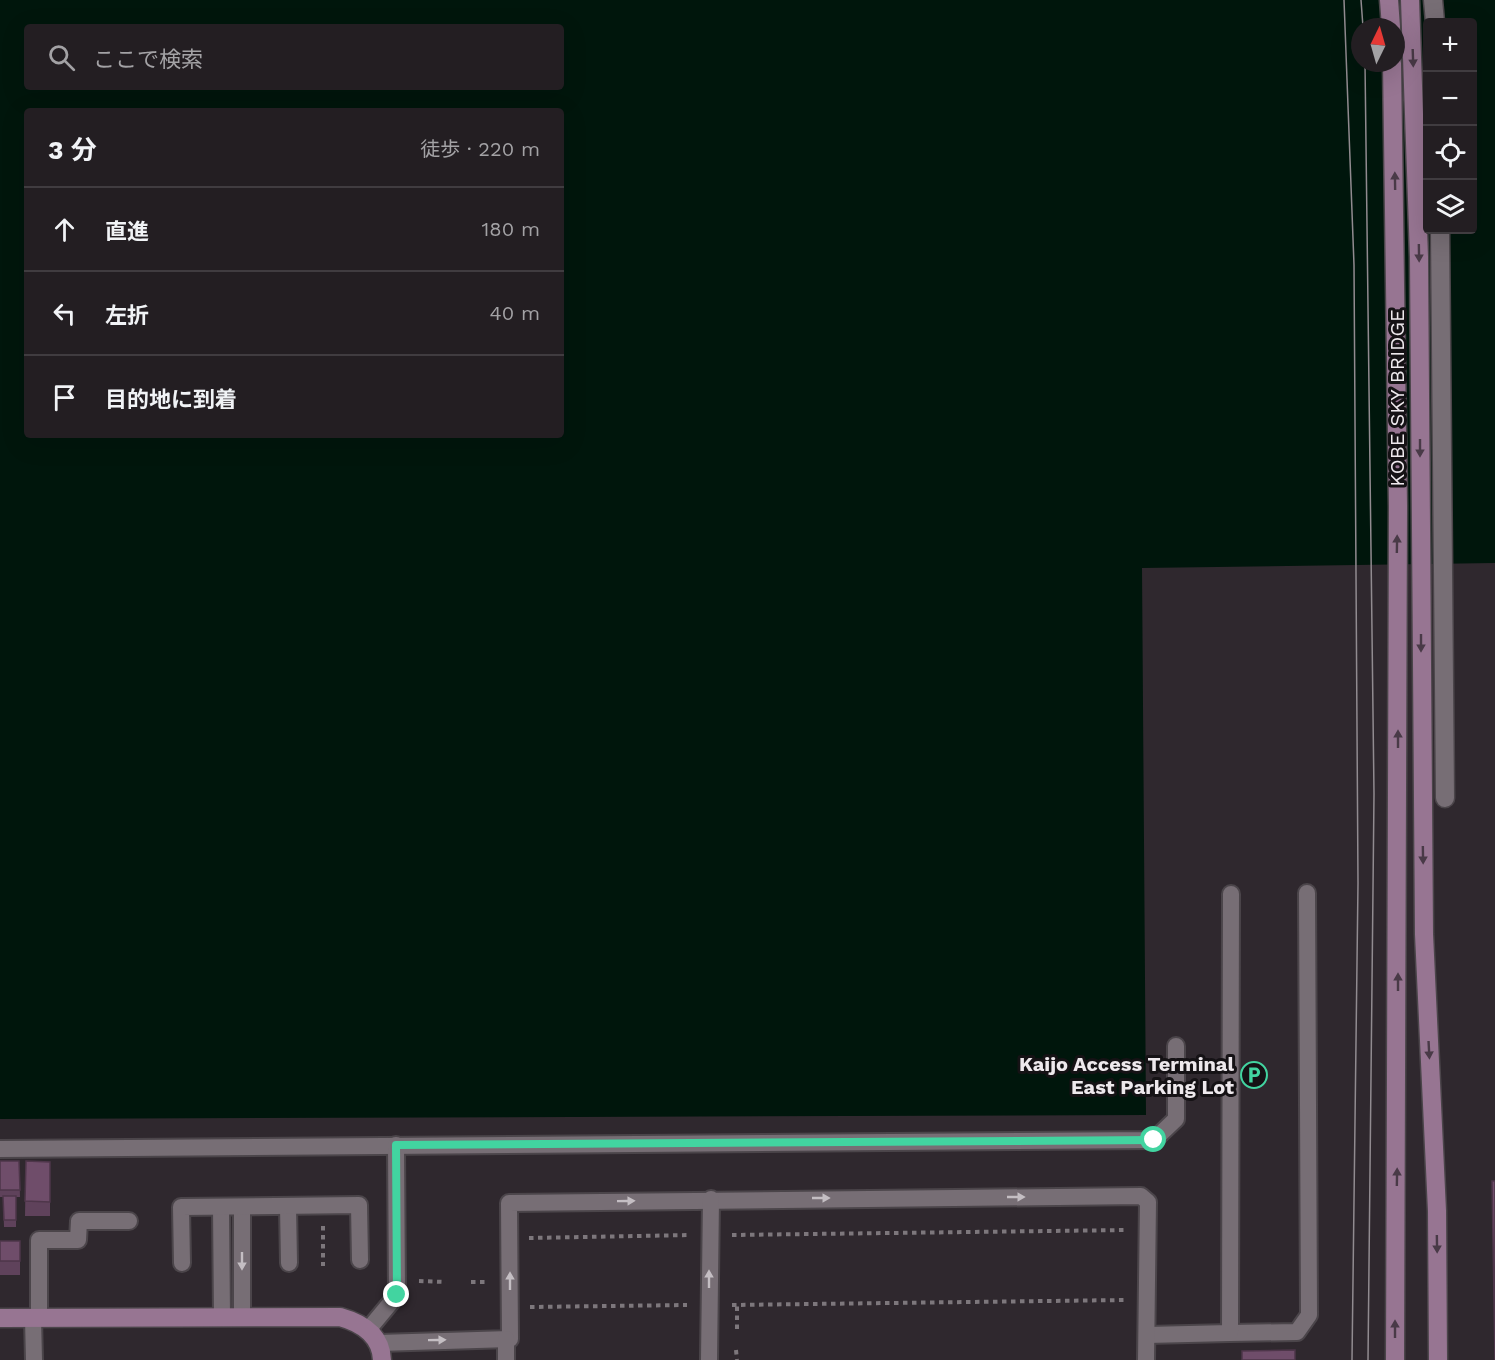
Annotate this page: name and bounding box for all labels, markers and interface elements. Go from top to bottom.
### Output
north arrow [1351,18,1405,72]
map controls [1423,18,1477,234]
button: + [1423,18,1477,72]
search box [24,24,564,90]
icon: search [45,41,78,74]
text: ここで検索 [93,47,203,72]
one-way arrow [1409,49,1418,68]
button: − [1423,72,1477,126]
button: locate [1423,126,1477,180]
text: 3 分 [48,135,97,165]
text: 徒歩 · 220 m [420,137,540,161]
one-way arrow [1390,171,1400,190]
button: layers [1423,180,1477,234]
icon: ahead [48,213,81,246]
text: 180 m [482,217,540,241]
text: 直進 [105,219,149,244]
one-way arrow [1414,244,1424,263]
icon: left [48,297,81,330]
text: 40 m [489,301,540,325]
text: 左折 [105,303,149,328]
street label: KOBE SKY BRIDGE [1385,309,1409,487]
icon: arrive [48,381,81,414]
text: 目的地に到着 [105,387,237,412]
one-way arrow [1415,439,1425,458]
one-way arrow [1393,534,1402,553]
one-way arrow [1416,634,1425,653]
one-way arrow [1393,729,1403,748]
one-way arrow [1418,845,1427,864]
one-way arrow [1393,972,1403,991]
one-way arrow [1425,1040,1434,1059]
place label: Kaijo Access Terminal East Parking Lot [1019,1052,1234,1099]
parking icon: Kaijo Access Terminal East Parking Lot [1239,1060,1269,1090]
route start [1140,1126,1166,1152]
one-way arrow [1392,1167,1402,1186]
one-way arrow [1007,1192,1026,1202]
one-way arrow [812,1193,831,1203]
one-way arrow [617,1196,636,1206]
one-way arrow [1432,1235,1442,1254]
one-way arrow [237,1252,247,1271]
one-way arrow [704,1269,714,1288]
one-way arrow [505,1271,515,1290]
route end [383,1281,409,1307]
one-way arrow [1390,1320,1400,1339]
one-way arrow [428,1335,447,1345]

